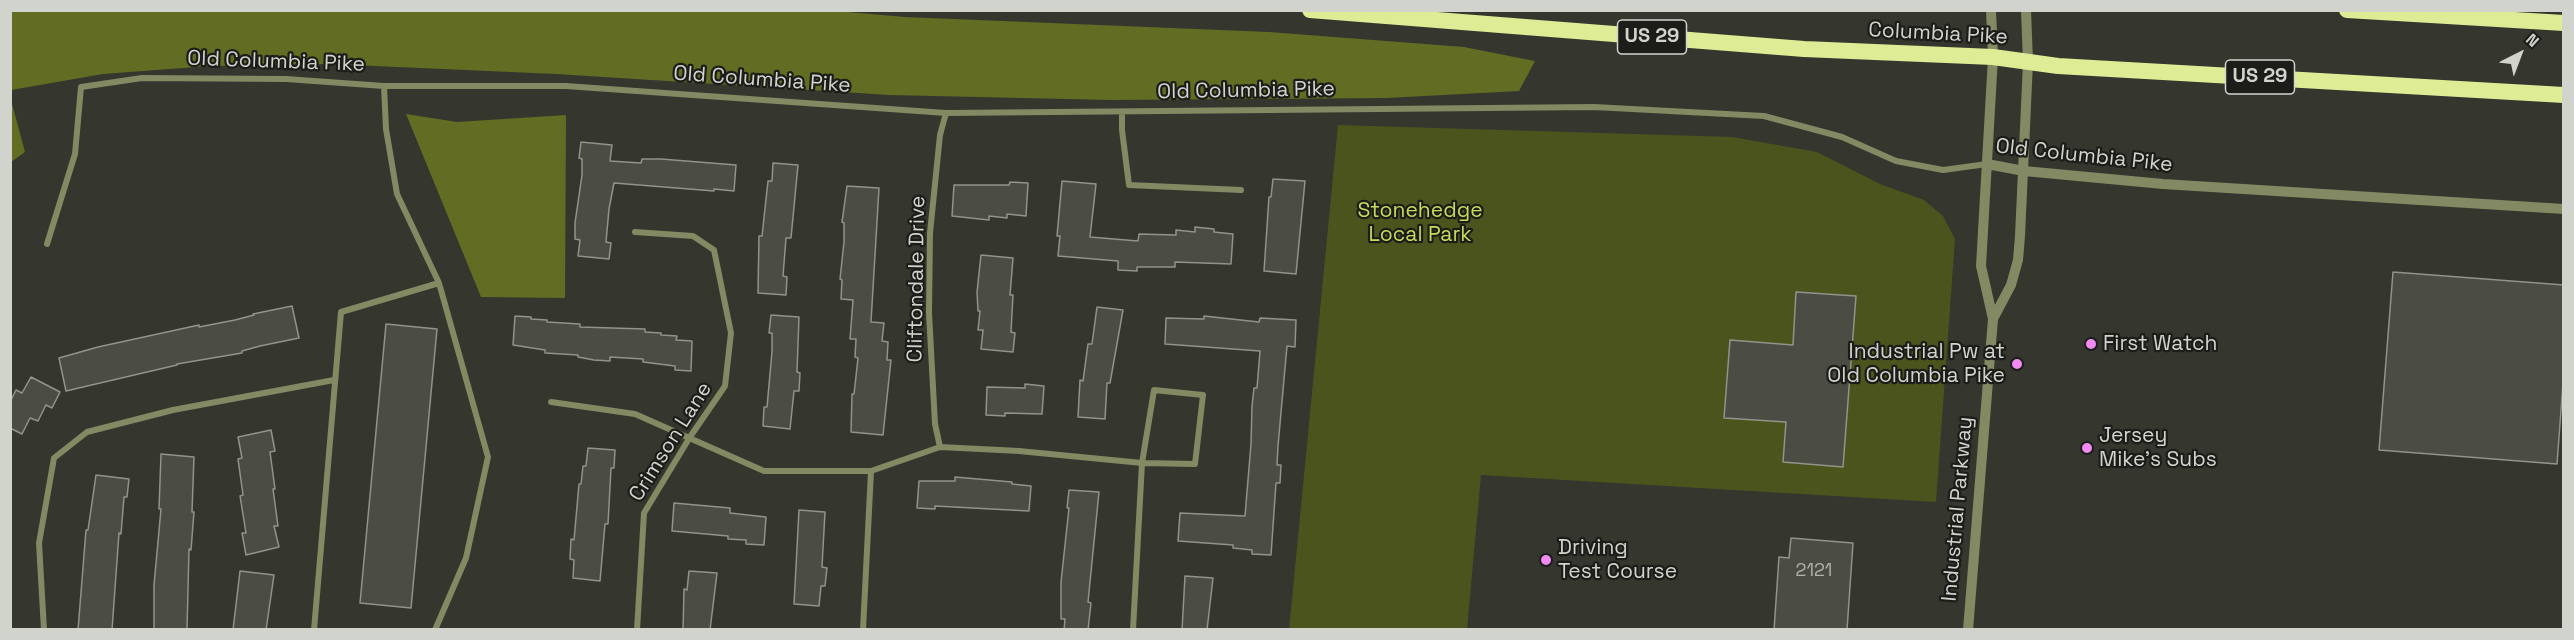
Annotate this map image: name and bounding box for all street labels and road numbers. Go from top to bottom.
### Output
street label: Columbia Pike [1868,18,2008,50]
road number: US 29 [1618,20,1686,54]
street label: Old Columbia Pike [187,46,365,78]
road number: US 29 [2226,60,2294,94]
street label: Old Columbia Pike [672,61,852,99]
street label: Old Columbia Pike [1157,77,1335,105]
street label: Old Columbia Pike [1994,134,2174,178]
street label: Cliftondale Drive [903,195,931,363]
street label: Crimson Lane [624,378,718,506]
street label: Industrial Parkway [1937,415,1979,603]

